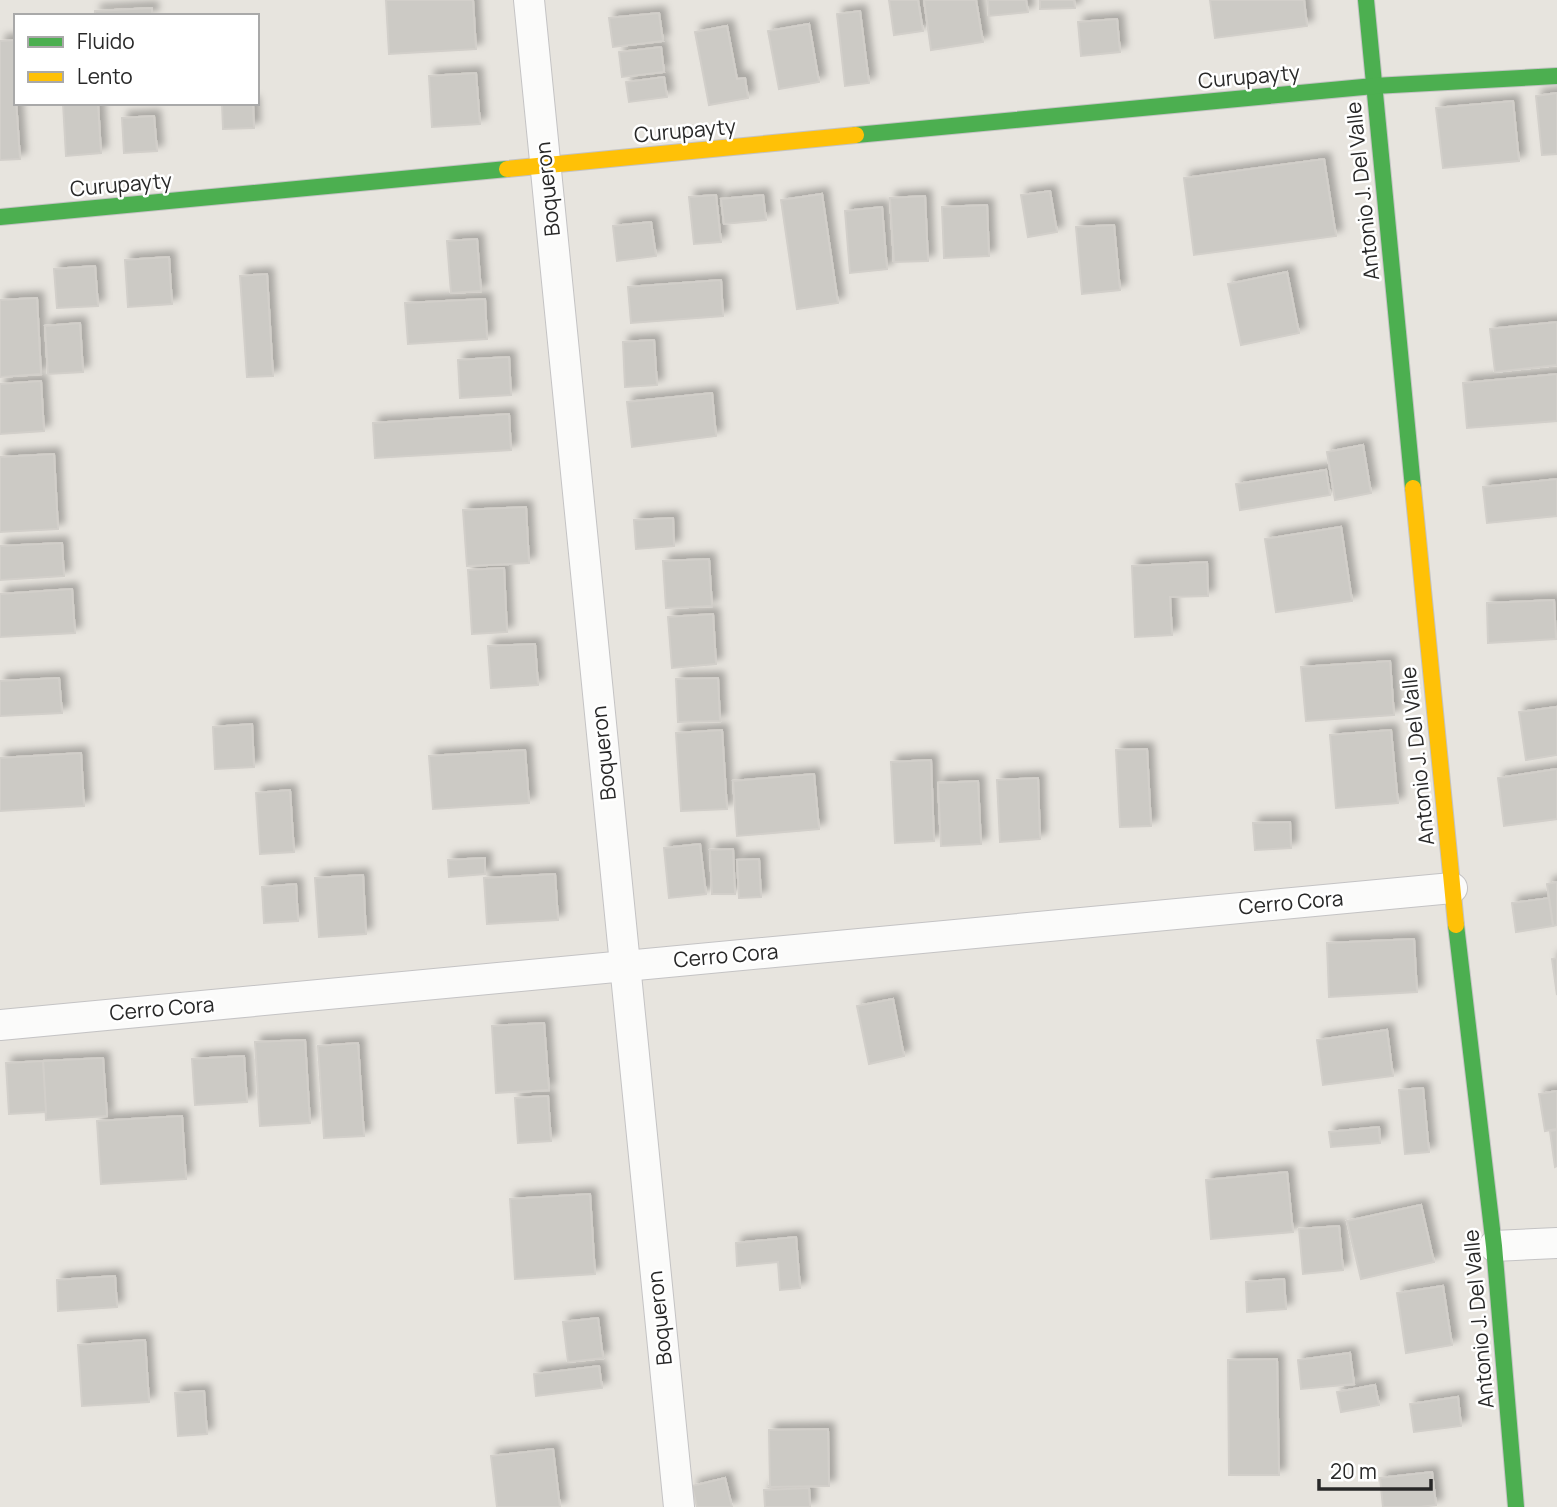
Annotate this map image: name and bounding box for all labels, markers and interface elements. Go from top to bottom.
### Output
legend [14,14,259,105]
text: Fluido [77,27,135,55]
street label: Curupayty [1197,58,1301,94]
text: Lento [77,62,133,90]
street label: Antonio J. Del Valle [1339,100,1385,282]
street label: Curupayty [633,112,737,148]
street label: Boqueron [528,141,566,238]
street label: Curupayty [69,166,173,202]
street label: Antonio J. Del Valle [1394,665,1440,847]
street label: Boqueron [584,705,622,802]
street label: Cerro Cora [1237,883,1344,921]
street label: Cerro Cora [672,936,779,974]
street label: Cerro Cora [108,989,215,1027]
street label: Antonio J. Del Valle [1456,1229,1500,1410]
street label: Boqueron [640,1270,678,1367]
scale bar [1319,1448,1431,1492]
text: 20 m [1330,1457,1377,1485]

